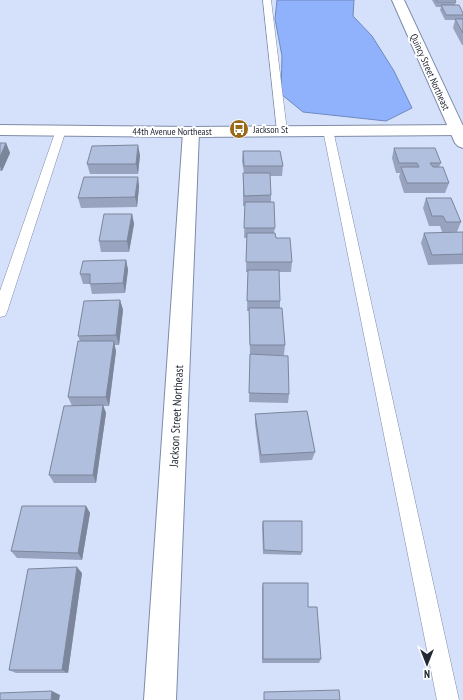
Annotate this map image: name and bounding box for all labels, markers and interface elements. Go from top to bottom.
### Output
street label: Quincy Street Northeast [407,32,453,112]
bus stop icon: Jackson St [228,118,250,140]
place label: Jackson St [252,123,288,136]
street label: 44th Avenue Northeast [132,125,212,138]
street label: Jackson Street Northeast [166,364,186,468]
north arrow [407,644,447,684]
text: N [424,667,430,681]

